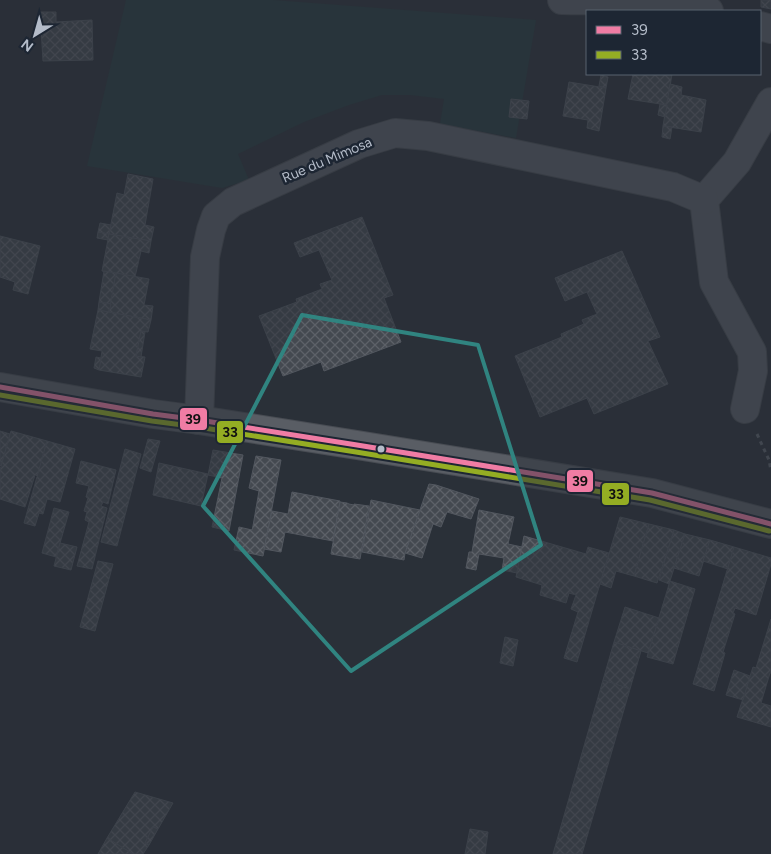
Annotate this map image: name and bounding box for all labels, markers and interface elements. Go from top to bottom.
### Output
north arrow [10,10,60,60]
legend [586,10,761,75]
text: 39 [631,21,648,39]
text: N [18,35,37,55]
text: 33 [631,46,647,64]
street label: Rue du Mimosa [280,133,374,187]
line badge: 39 [179,407,208,431]
text: 39 [185,411,201,428]
line badge: 33 [216,420,244,444]
text: 33 [222,424,238,441]
unlabelled marker [376,444,386,454]
line badge: 39 [566,469,594,493]
text: 39 [572,473,588,490]
line badge: 33 [601,482,630,506]
text: 33 [608,486,624,503]

